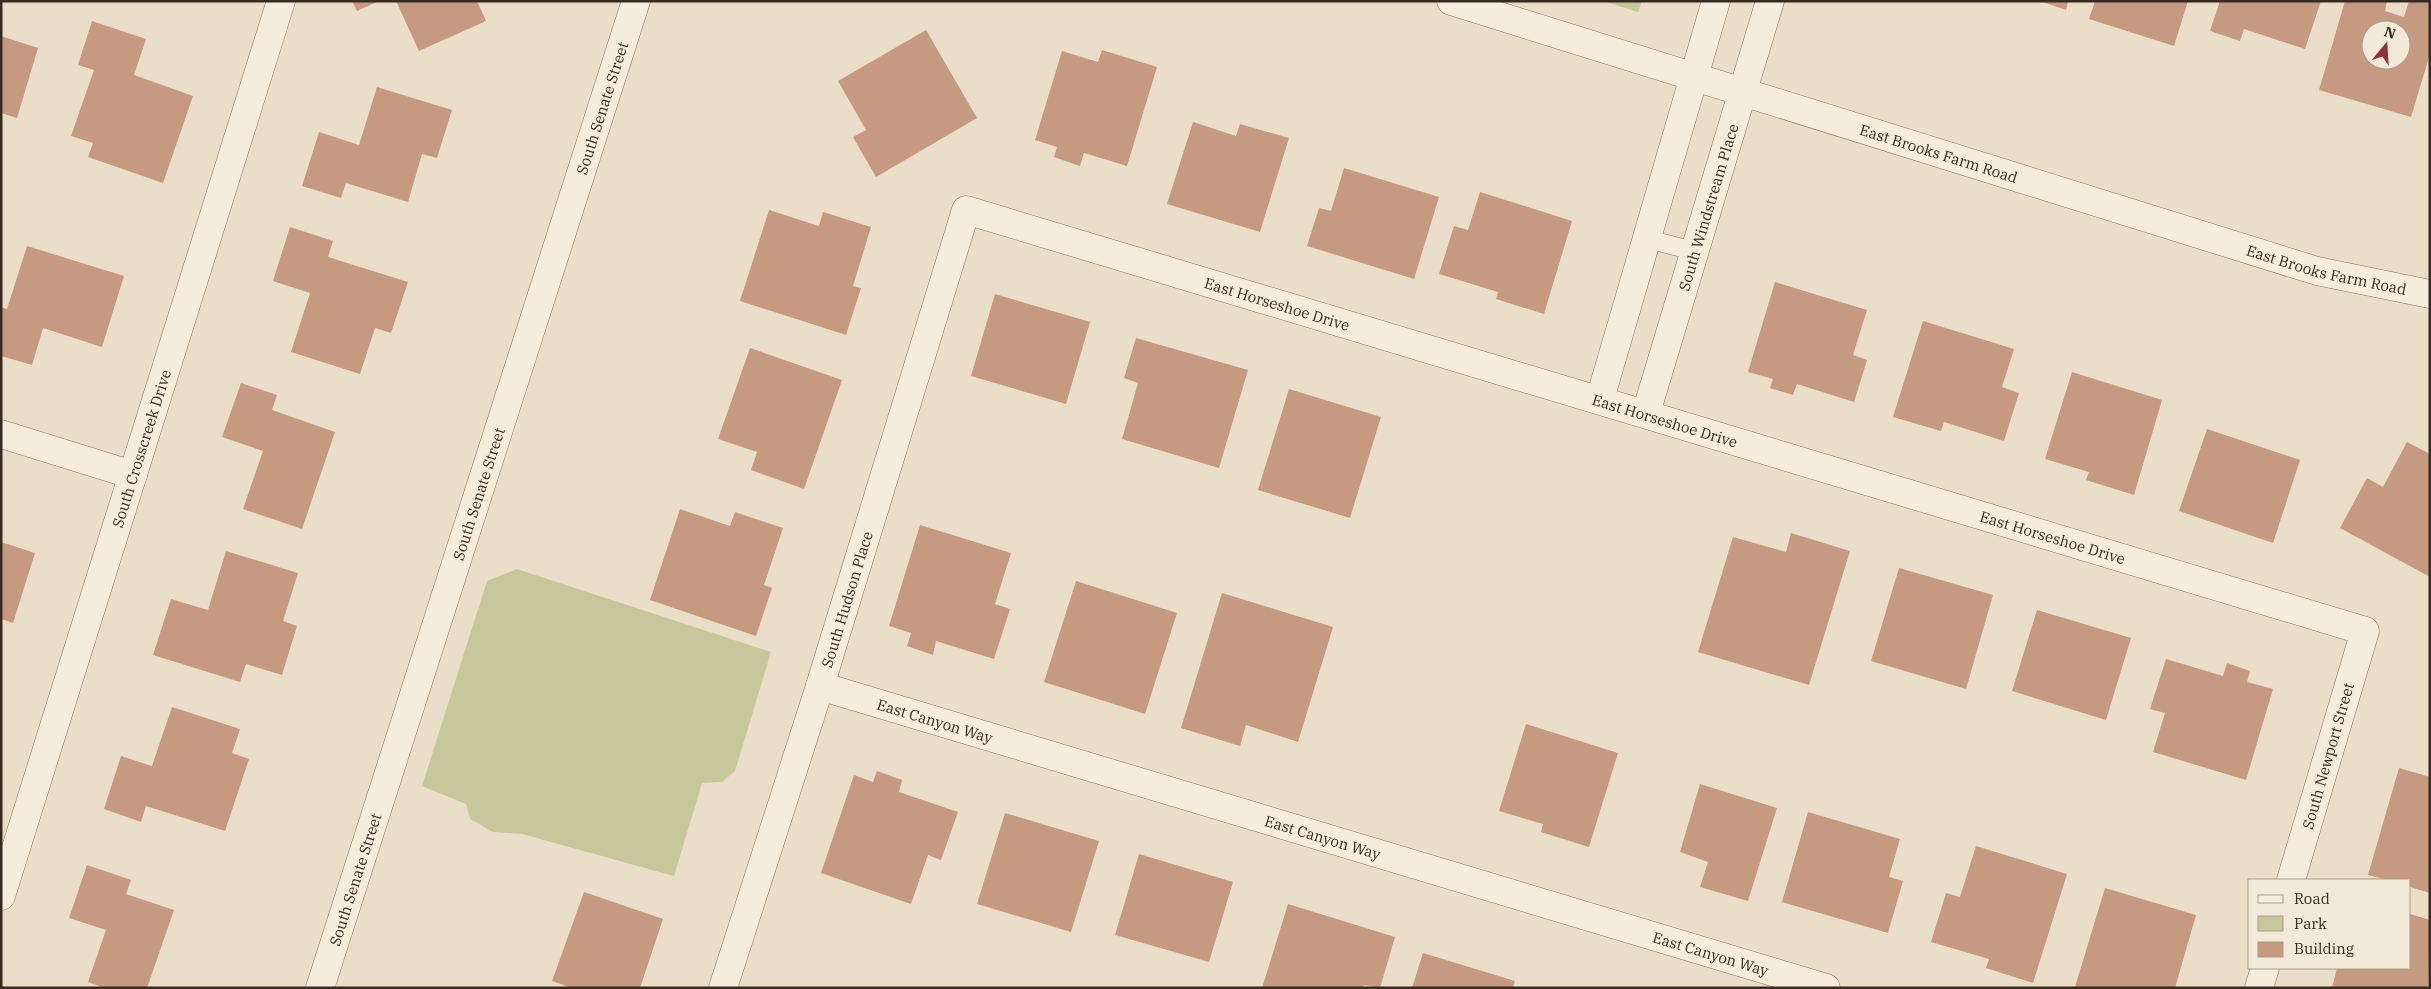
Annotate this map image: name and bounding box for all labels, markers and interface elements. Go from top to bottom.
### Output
north arrow [2361,20,2411,70]
text: N [2382,22,2398,43]
street label: South Senate Street [572,39,632,177]
street label: East Brooks Farm Road [1858,120,2020,187]
street label: South Windstream Place [1674,121,1742,293]
street label: East Brooks Farm Road [2244,240,2408,298]
street label: East Horseshoe Drive [1202,273,1352,334]
street label: South Crosscreek Drive [107,367,175,530]
street label: East Horseshoe Drive [1590,389,1740,451]
street label: South Senate Street [448,425,508,562]
street label: East Horseshoe Drive [1978,506,2128,568]
street label: South Hudson Place [817,529,876,670]
street label: South Newport Street [2298,681,2358,831]
street label: East Canyon Way [875,694,995,747]
street label: South Senate Street [325,811,385,948]
street label: East Canyon Way [1263,811,1383,863]
legend [2248,879,2411,969]
text: Road [2294,889,2330,908]
text: Park [2294,914,2327,933]
street label: East Canyon Way [1650,927,1771,980]
text: Building [2294,939,2354,958]

